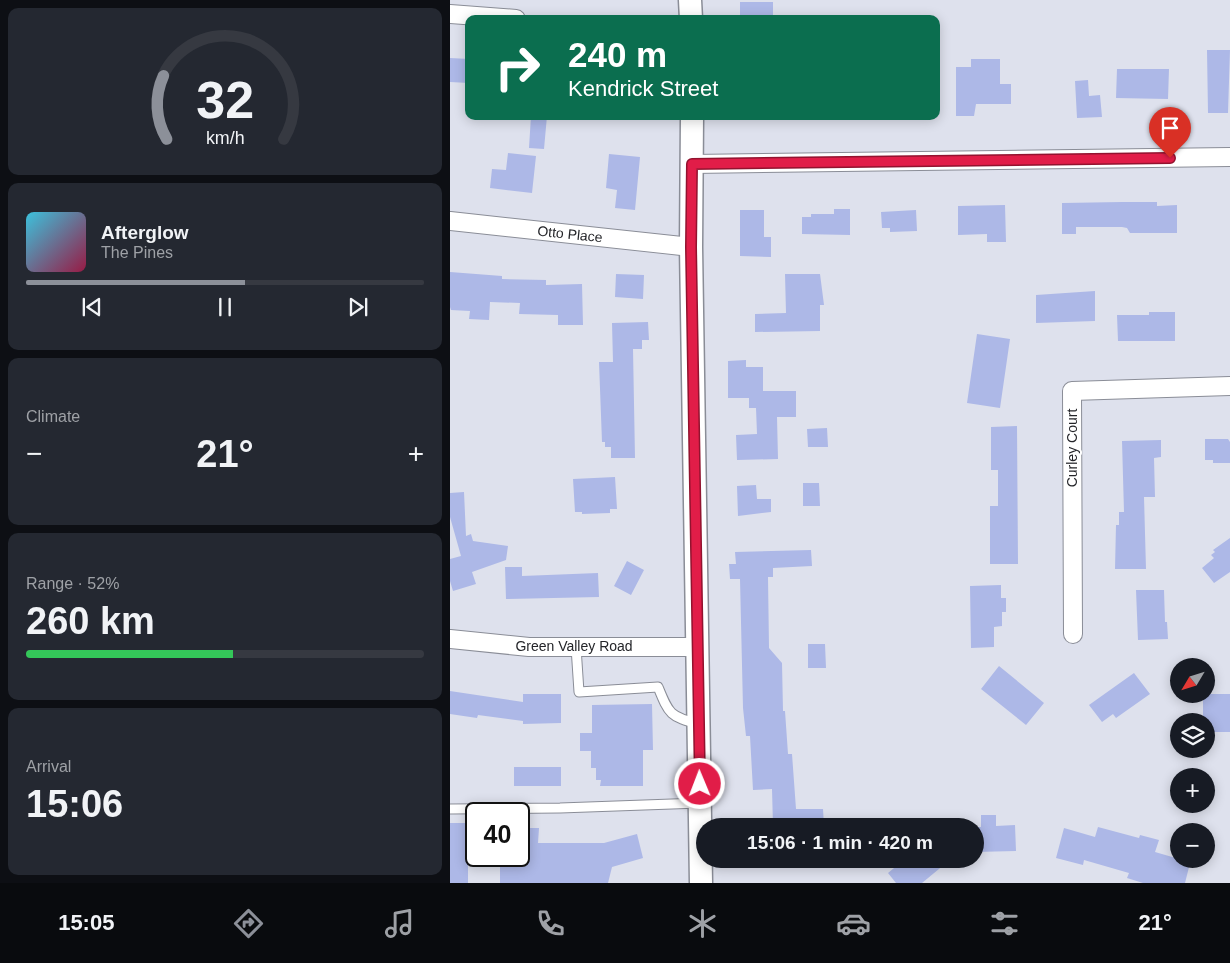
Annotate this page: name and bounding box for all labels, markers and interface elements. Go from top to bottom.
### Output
icon: right [485,35,550,100]
text: 240 m [568,35,667,74]
text: 32 [196,71,254,129]
text: Kendrick Street [568,76,718,101]
pin [1149,107,1191,158]
icon: arrive [1156,114,1184,142]
text: km/h [206,128,244,148]
text: Afterglow [101,222,189,243]
street label: Otto Place [537,223,604,245]
text: The Pines [101,244,173,261]
icon: previous [78,293,106,321]
icon: pause [211,293,239,321]
icon: next [344,293,372,321]
text: Climate [26,408,80,425]
street label: Curley Court [1064,409,1080,487]
text: 21° [196,433,254,475]
text: − [26,438,42,469]
text: + [408,438,424,469]
text: Range · 52% [26,575,119,592]
text: 260 km [26,600,155,642]
street label: Green Valley Road [515,638,633,654]
north arrow [1170,658,1215,702]
map controls [1170,658,1215,868]
button: layers [1170,713,1215,758]
position arrow [673,757,725,809]
text: Arrival [26,758,71,775]
button: + [1170,768,1215,813]
text: 15:06 [26,783,123,825]
speed limit sign: 40 [465,802,530,867]
button: − [1170,823,1215,868]
text: 15:06 · 1 min · 420 m [747,832,933,853]
icon: directions [231,906,266,941]
icon: music [382,906,417,941]
icon: phone [533,906,568,941]
icon: climate [685,906,720,941]
icon: car [836,906,871,941]
icon: filters [987,906,1022,941]
text: 15:05 [58,910,114,935]
text: 21° [1139,910,1172,935]

